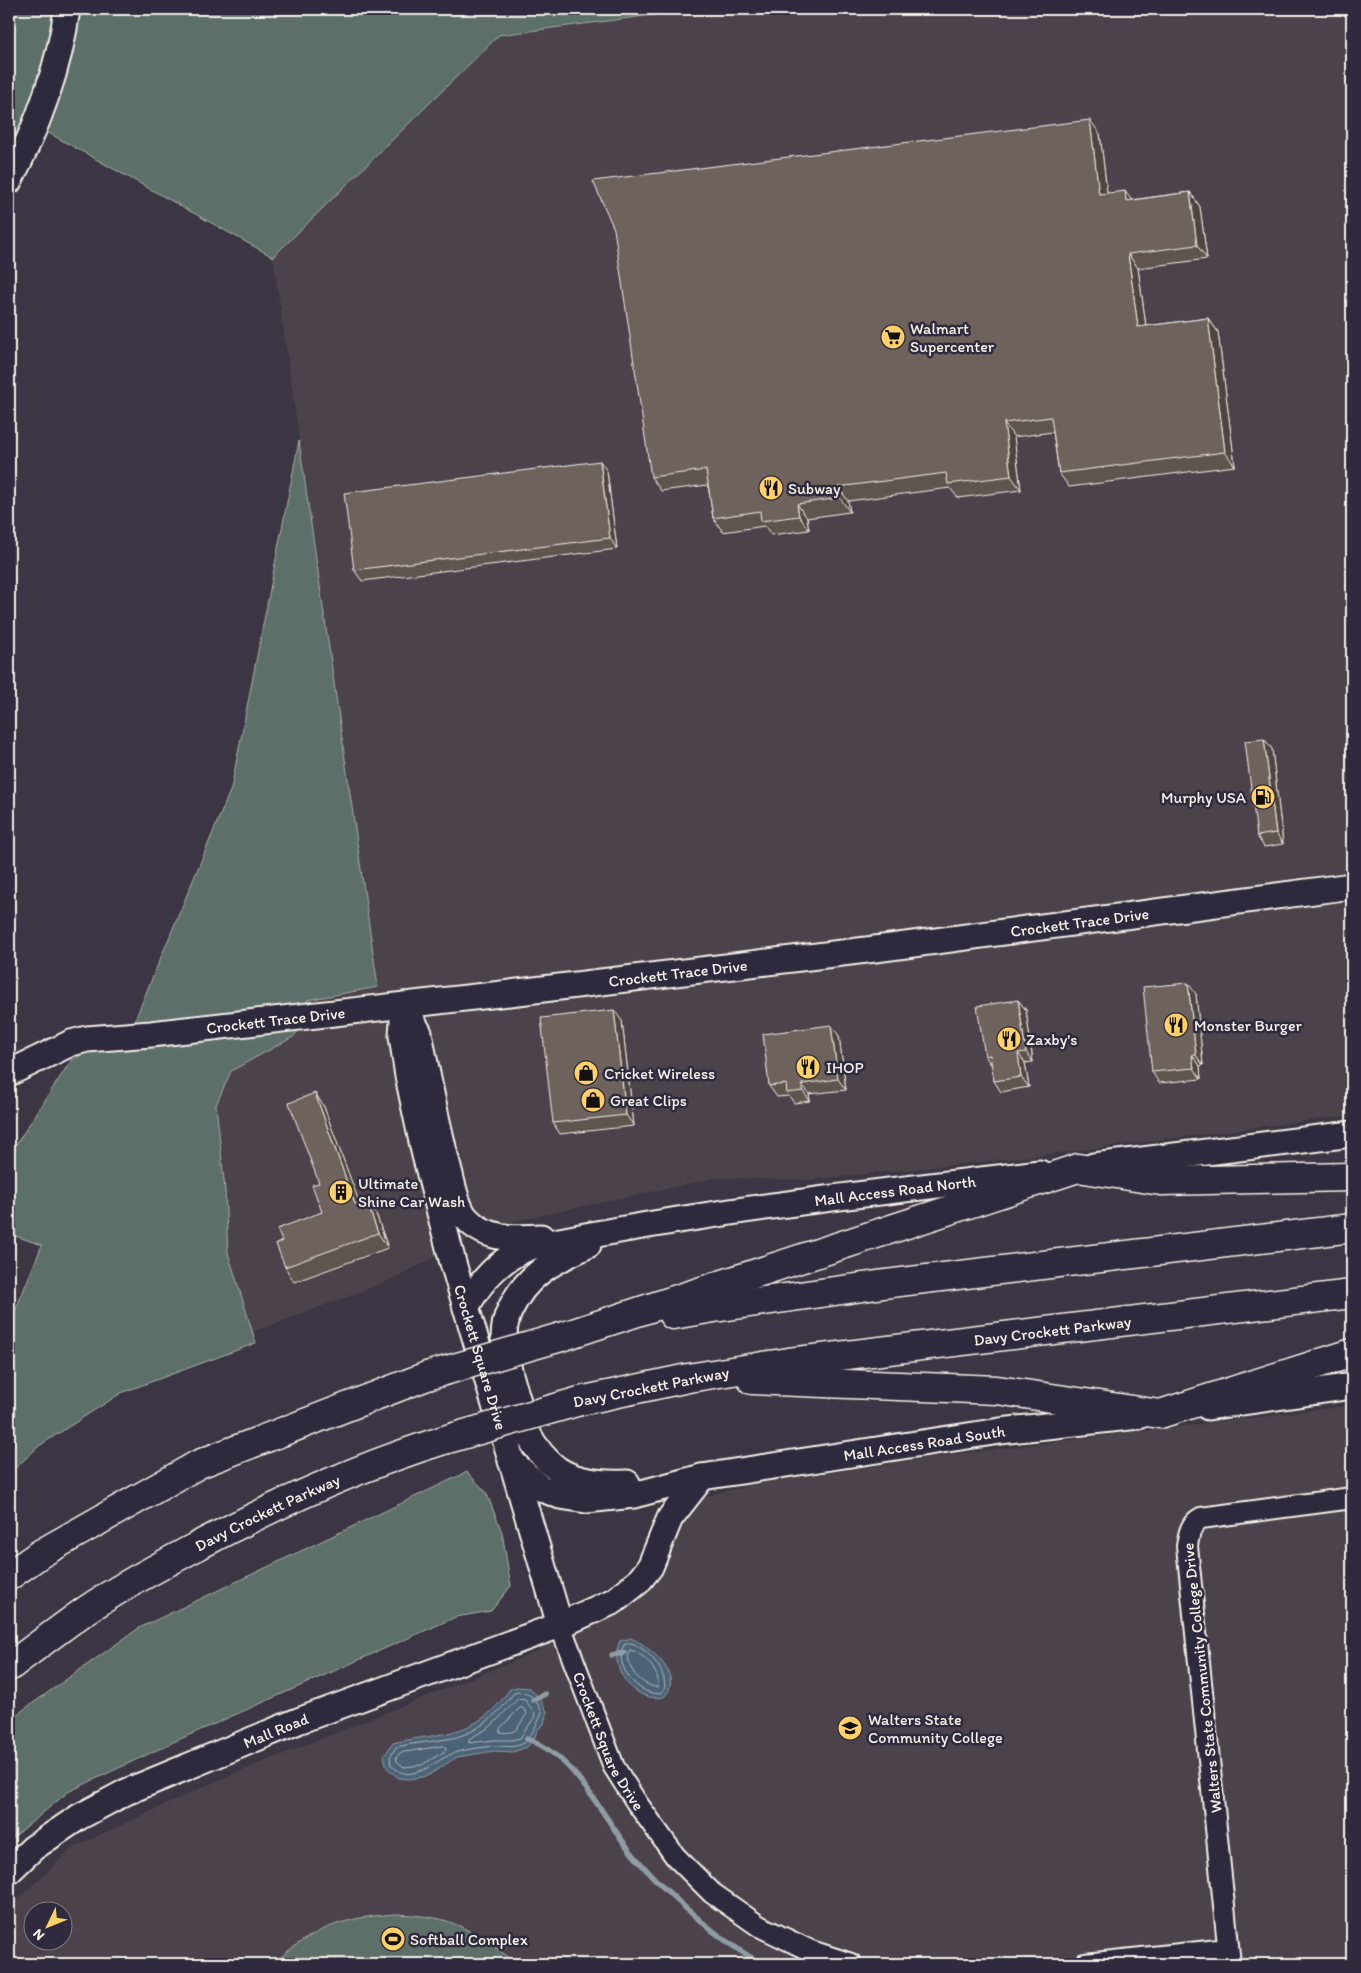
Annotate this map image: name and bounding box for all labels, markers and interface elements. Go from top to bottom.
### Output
place label: Walmart Supercenter [910,319,995,356]
supermarket icon: Walmart Supercenter [880,324,906,350]
restaurant icon: Subway [758,475,784,501]
place label: Subway [788,479,841,498]
fuel station icon: Murphy USA [1250,784,1276,810]
place label: Murphy USA [1161,788,1246,807]
street label: Crockett Trace Drive [1009,903,1150,941]
street label: Crockett Trace Drive [607,955,749,991]
street label: Crockett Trace Drive [205,1002,346,1037]
restaurant icon: Monster Burger [1163,1012,1189,1038]
place label: Monster Burger [1194,1016,1303,1035]
restaurant icon: Zaxby's [996,1026,1022,1052]
place label: Zaxby's [1026,1030,1077,1049]
restaurant icon: IHOP [795,1054,821,1080]
place label: IHOP [826,1058,864,1077]
shop icon: Cricket Wireless [573,1060,599,1086]
place label: Cricket Wireless [604,1064,715,1083]
shop icon: Great Clips [580,1087,606,1113]
place label: Great Clips [610,1091,687,1110]
street label: Mall Access Road North [813,1171,977,1210]
place label: Ultimate Shine Car Wash [358,1174,465,1211]
building icon: Ultimate Shine Car Wash [328,1179,354,1205]
street label: Crockett Square Drive [450,1282,511,1432]
street label: Davy Crockett Parkway [973,1311,1133,1349]
street label: Davy Crockett Parkway [571,1362,731,1411]
street label: Mall Access Road South [842,1421,1007,1465]
street label: Davy Crockett Parkway [192,1469,343,1555]
street label: Walters State Community College Drive [1178,1542,1226,1814]
street label: Crockett Square Drive [569,1669,649,1814]
street label: Mall Road [240,1708,311,1752]
place label: Walters State Community College [868,1710,1003,1747]
school or university icon: Walters State Community College [837,1715,863,1741]
north arrow [22,1900,72,1950]
text: N [29,1925,48,1944]
sports icon: Softball Complex [380,1926,406,1952]
place label: Softball Complex [410,1930,528,1949]

